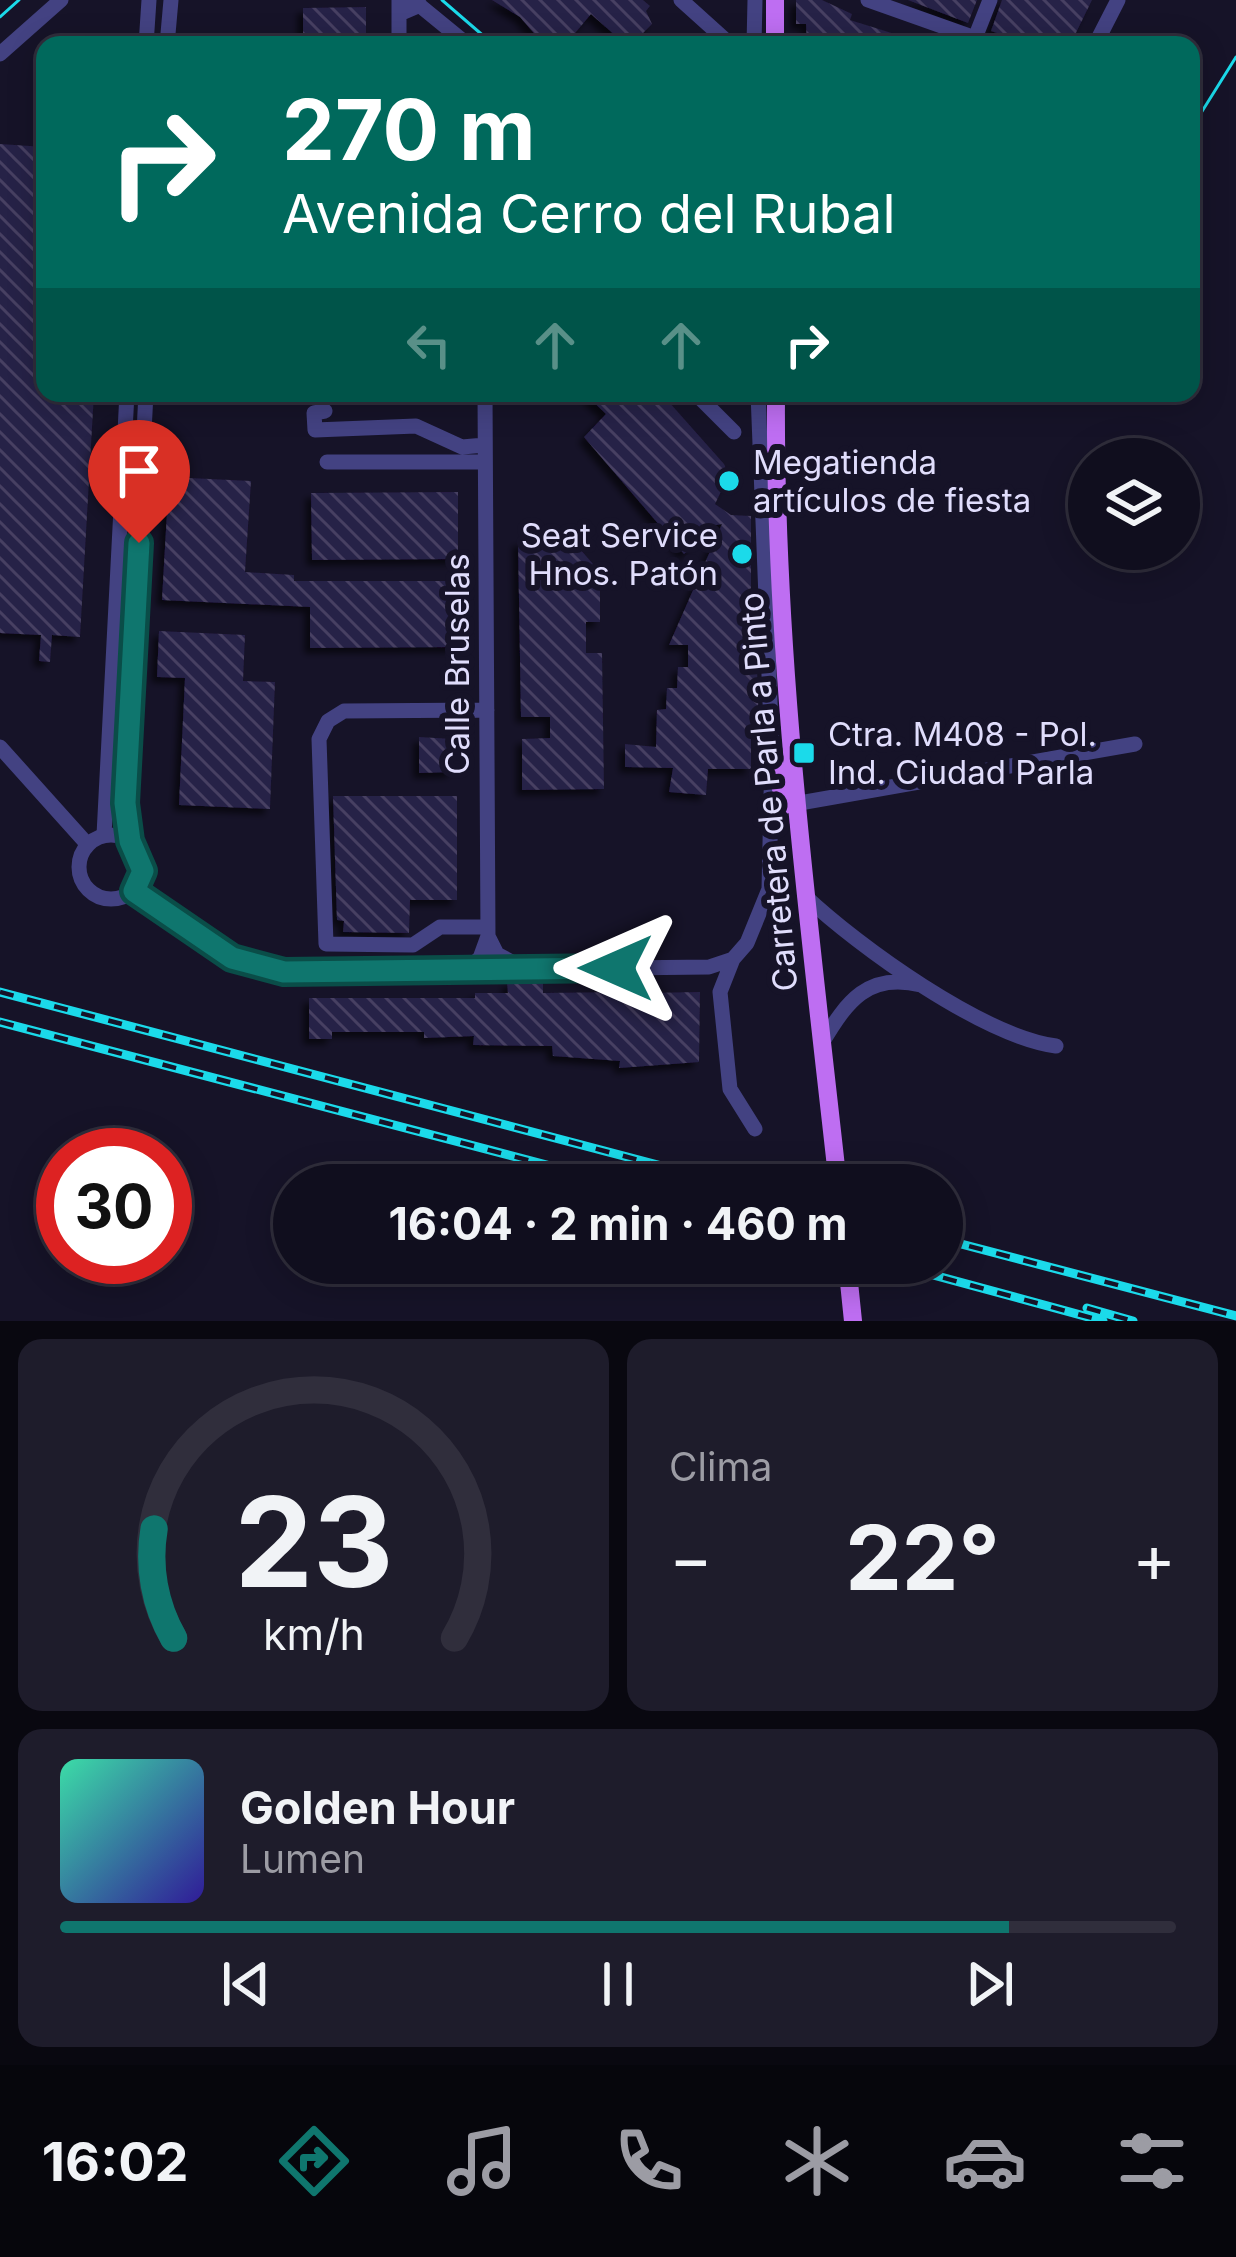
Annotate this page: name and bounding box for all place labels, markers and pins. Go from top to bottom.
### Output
pin [88,420,190,543]
place label: Megatienda artículos de fiesta [753,442,1031,520]
marker: Megatienda artículos de fiesta [716,468,742,494]
place label: Seat Service Hnos. Patón [521,515,718,593]
marker: Seat Service Hnos. Patón [729,541,755,567]
place label: Ctra. M408 - Pol. Ind. Ciudad Parla [828,714,1097,792]
marker: Ctra. M408 - Pol. Ind. Ciudad Parla [791,740,817,766]

